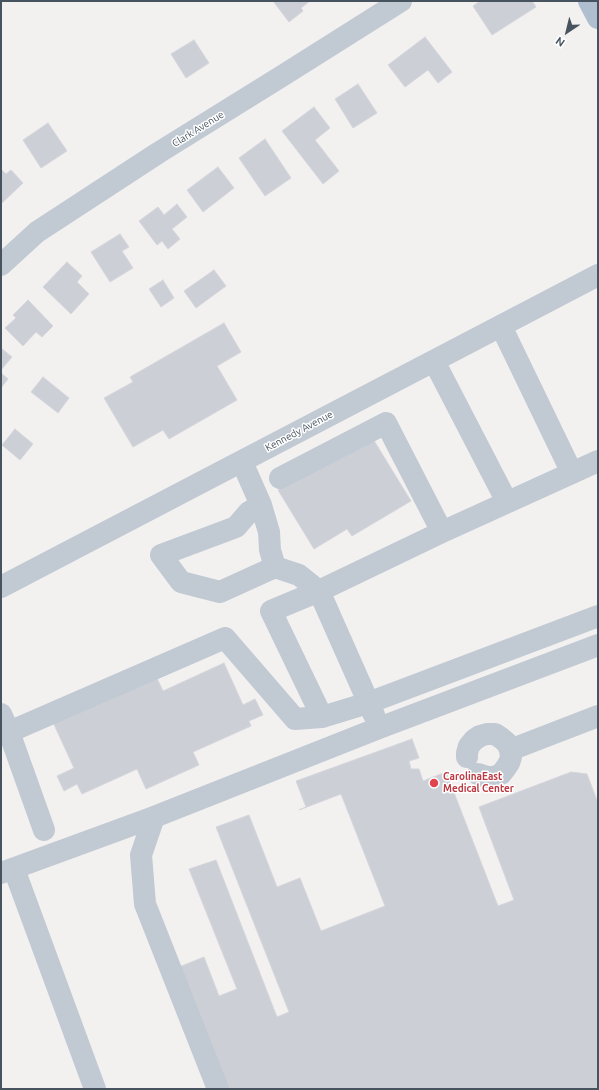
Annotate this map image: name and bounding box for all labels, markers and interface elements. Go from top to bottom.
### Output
north arrow [547,12,587,52]
text: N [553,35,567,49]
street label: Clark Avenue [170,108,226,150]
street label: Kennedy Avenue [263,408,335,454]
place label: CarolinaEast Medical Center [443,771,514,794]
marker: CarolinaEast Medical Center [428,777,440,789]

